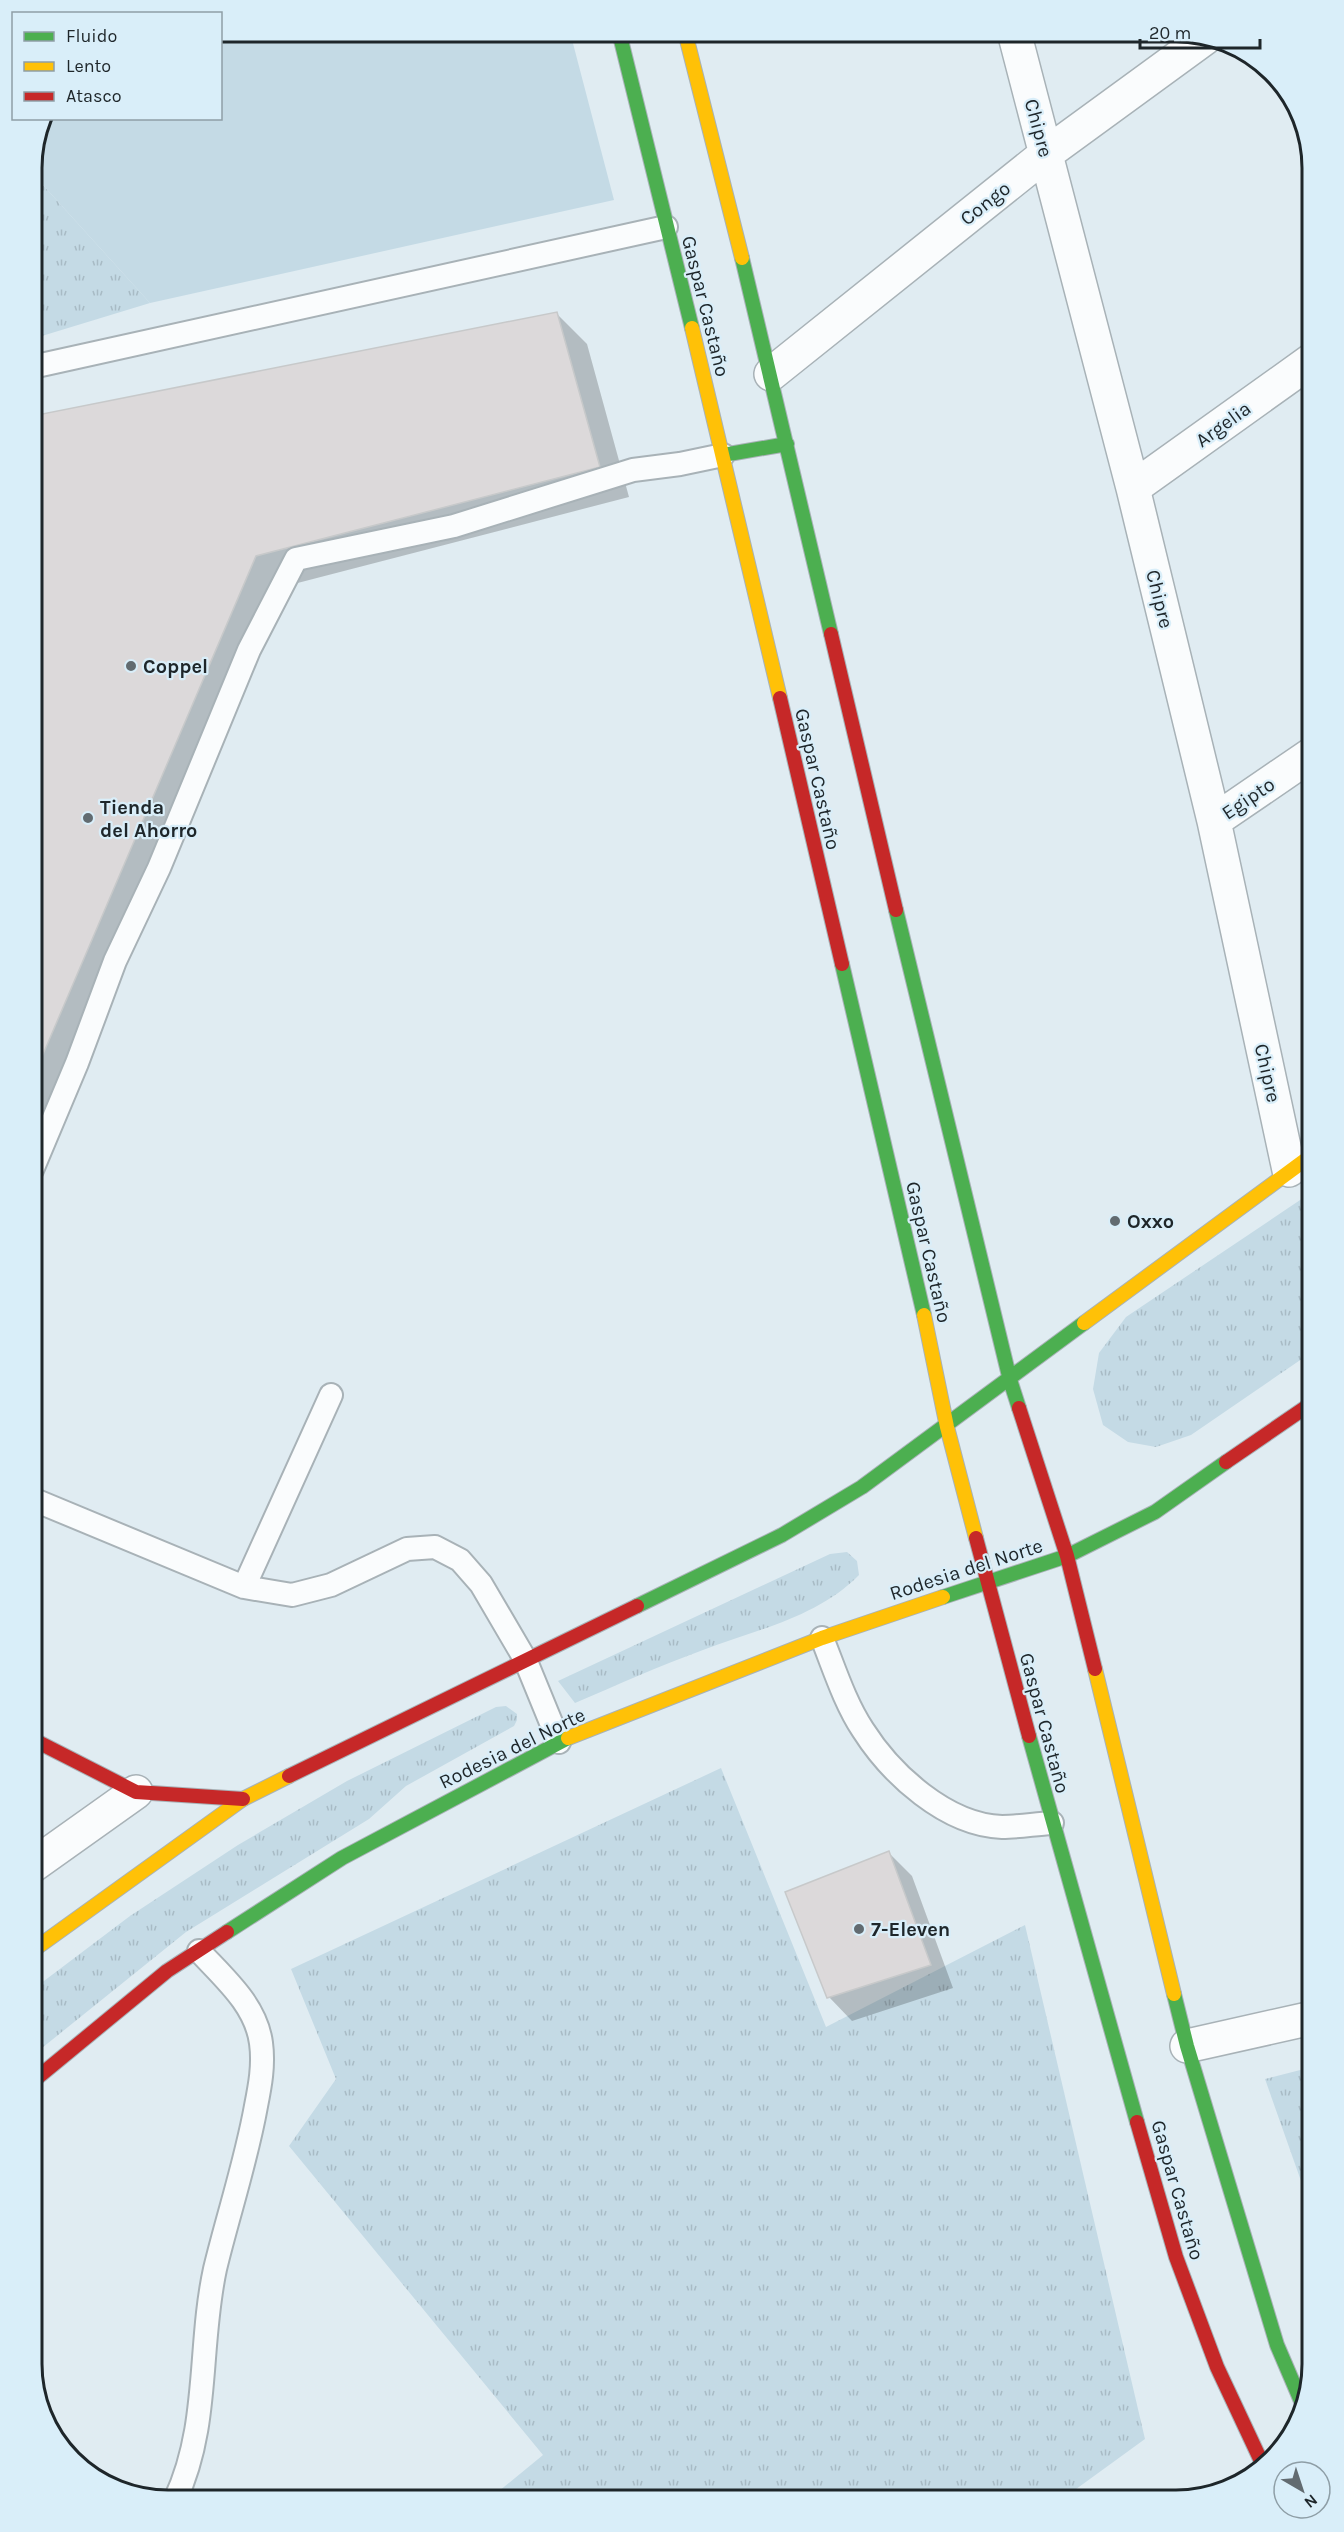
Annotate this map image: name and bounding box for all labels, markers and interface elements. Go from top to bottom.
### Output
legend [12,12,222,120]
scale bar [1140,12,1260,50]
text: 20 m [1149,22,1191,44]
text: Fluido [66,25,117,47]
text: Lento [66,55,111,77]
text: Atasco [66,85,122,107]
street label: Chipre [1020,96,1057,160]
street label: Congo [956,177,1015,230]
street label: Gaspar Castaño [677,233,734,379]
street label: Argelia [1191,397,1255,452]
street label: Chipre [1141,567,1178,631]
place label: Coppel [143,655,208,678]
marker: Coppel [124,659,138,673]
street label: Gaspar Castaño [790,706,845,852]
street label: Egipto [1218,772,1279,824]
place label: Tienda del Ahorro [100,796,197,842]
marker: Tienda del Ahorro [81,811,95,825]
street label: Chipre [1250,1042,1285,1105]
street label: Gaspar Castaño [901,1179,956,1325]
place label: Oxxo [1127,1210,1174,1233]
marker: Oxxo [1108,1214,1122,1228]
street label: Rodesia del Norte [887,1534,1046,1605]
street label: Gaspar Castaño [1015,1650,1074,1796]
street label: Rodesia del Norte [435,1703,589,1794]
place label: 7-Eleven [871,1918,950,1941]
marker: 7-Eleven [852,1922,866,1936]
street label: Gaspar Castaño [1147,2118,1208,2263]
north arrow [1272,2460,1332,2520]
text: N [1301,2490,1322,2512]

